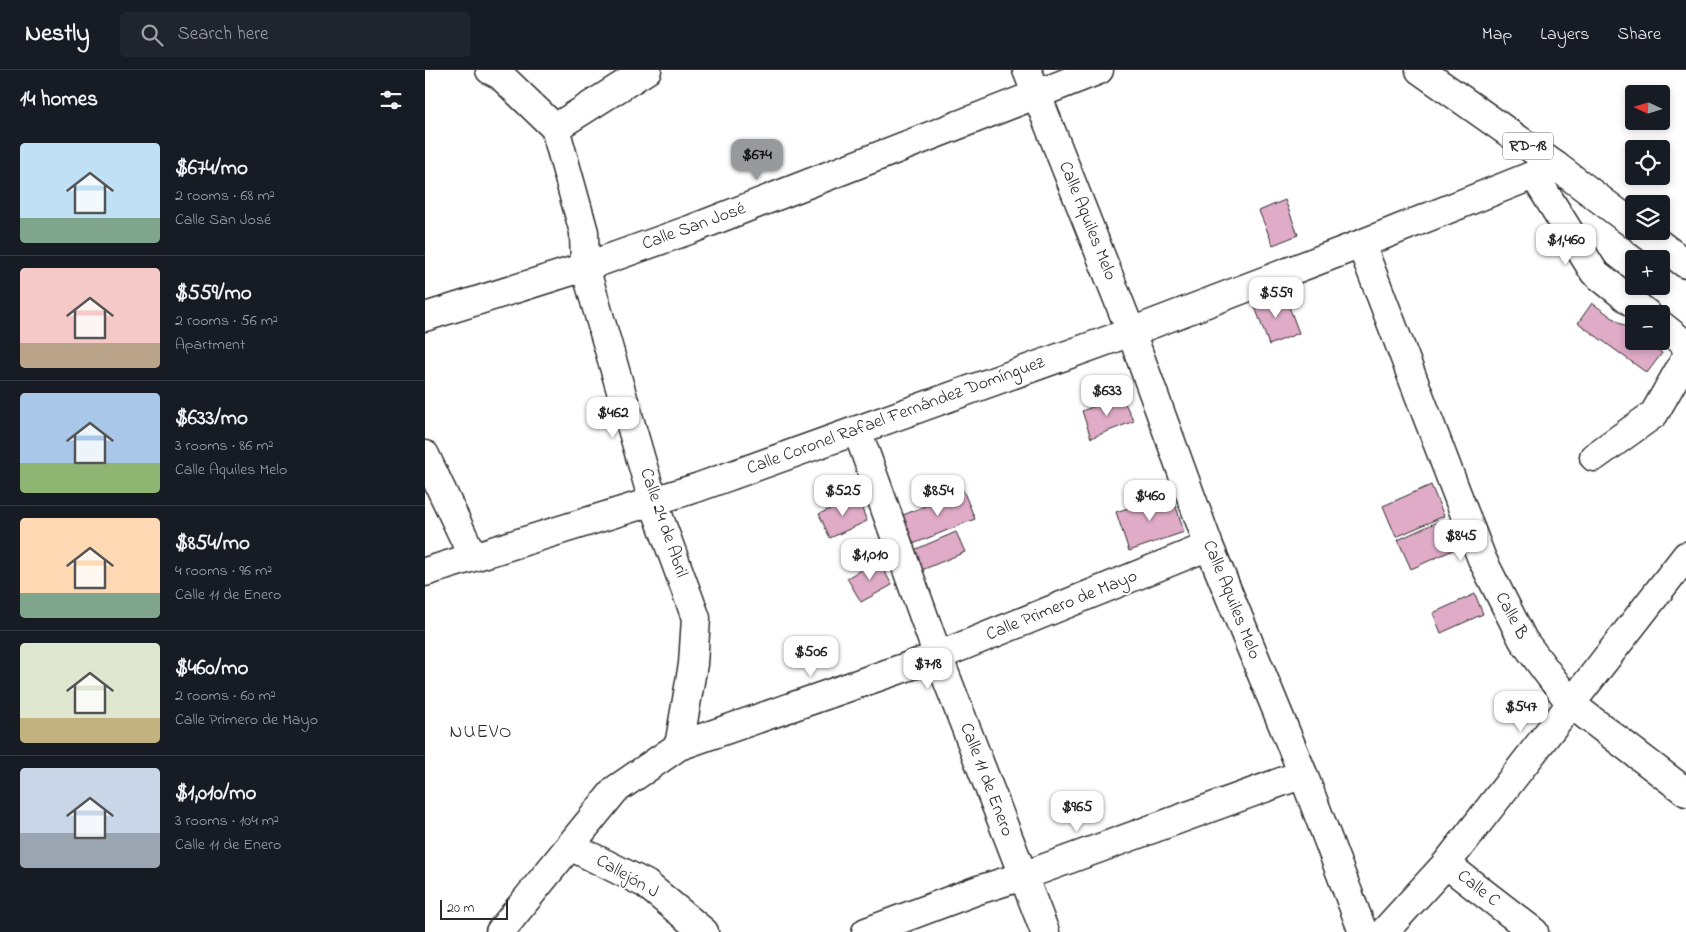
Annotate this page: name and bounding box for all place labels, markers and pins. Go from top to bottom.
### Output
pin: $674 [727,138,787,181]
pin: $1,460 [1525,224,1607,266]
pin: $559 [1246,276,1306,319]
pin: $633 [1077,374,1137,417]
pin: $462 [583,396,643,439]
pin: $525 [813,474,873,517]
pin: $854 [908,474,968,517]
pin: $460 [1120,480,1180,522]
pin: $845 [1431,520,1491,562]
pin: $1,010 [829,538,911,581]
pin: $506 [781,636,841,678]
pin: $718 [898,648,958,690]
pin: $547 [1491,690,1551,733]
pin: $965 [1047,790,1107,833]

